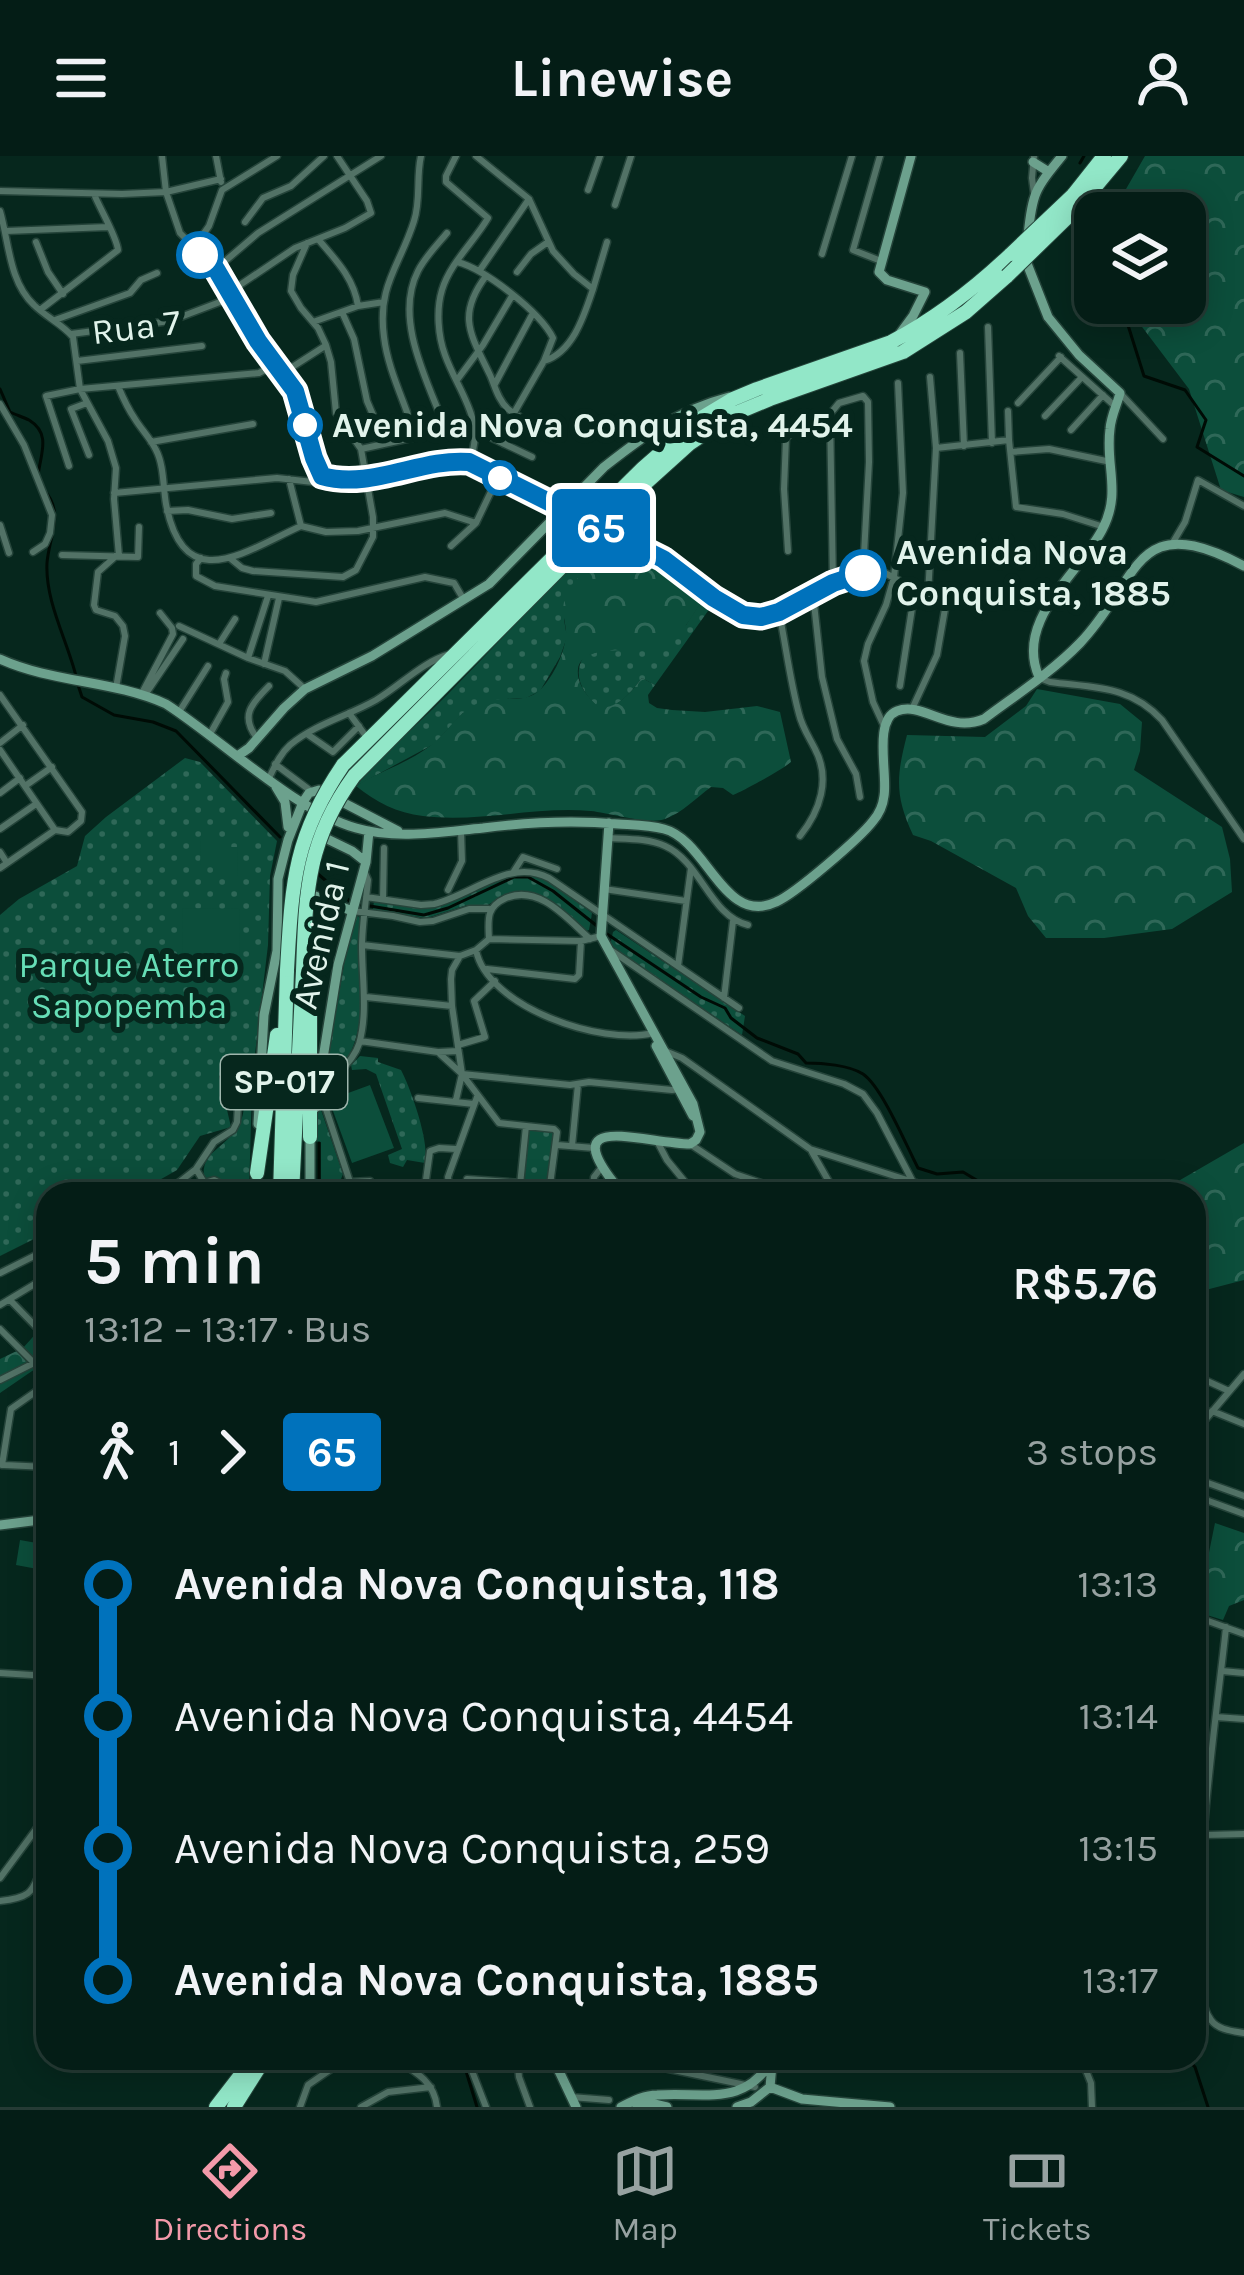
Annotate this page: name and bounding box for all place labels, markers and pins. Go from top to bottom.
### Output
unlabelled marker [178,233,222,277]
place label: Avenida Nova Conquista, 4454 [332,404,853,447]
marker: Avenida Nova Conquista, 4454 [289,409,321,441]
unlabelled marker [484,462,516,494]
place label: Avenida Nova Conquista, 1885 [896,531,1171,615]
marker: Avenida Nova Conquista, 1885 [841,551,885,595]

